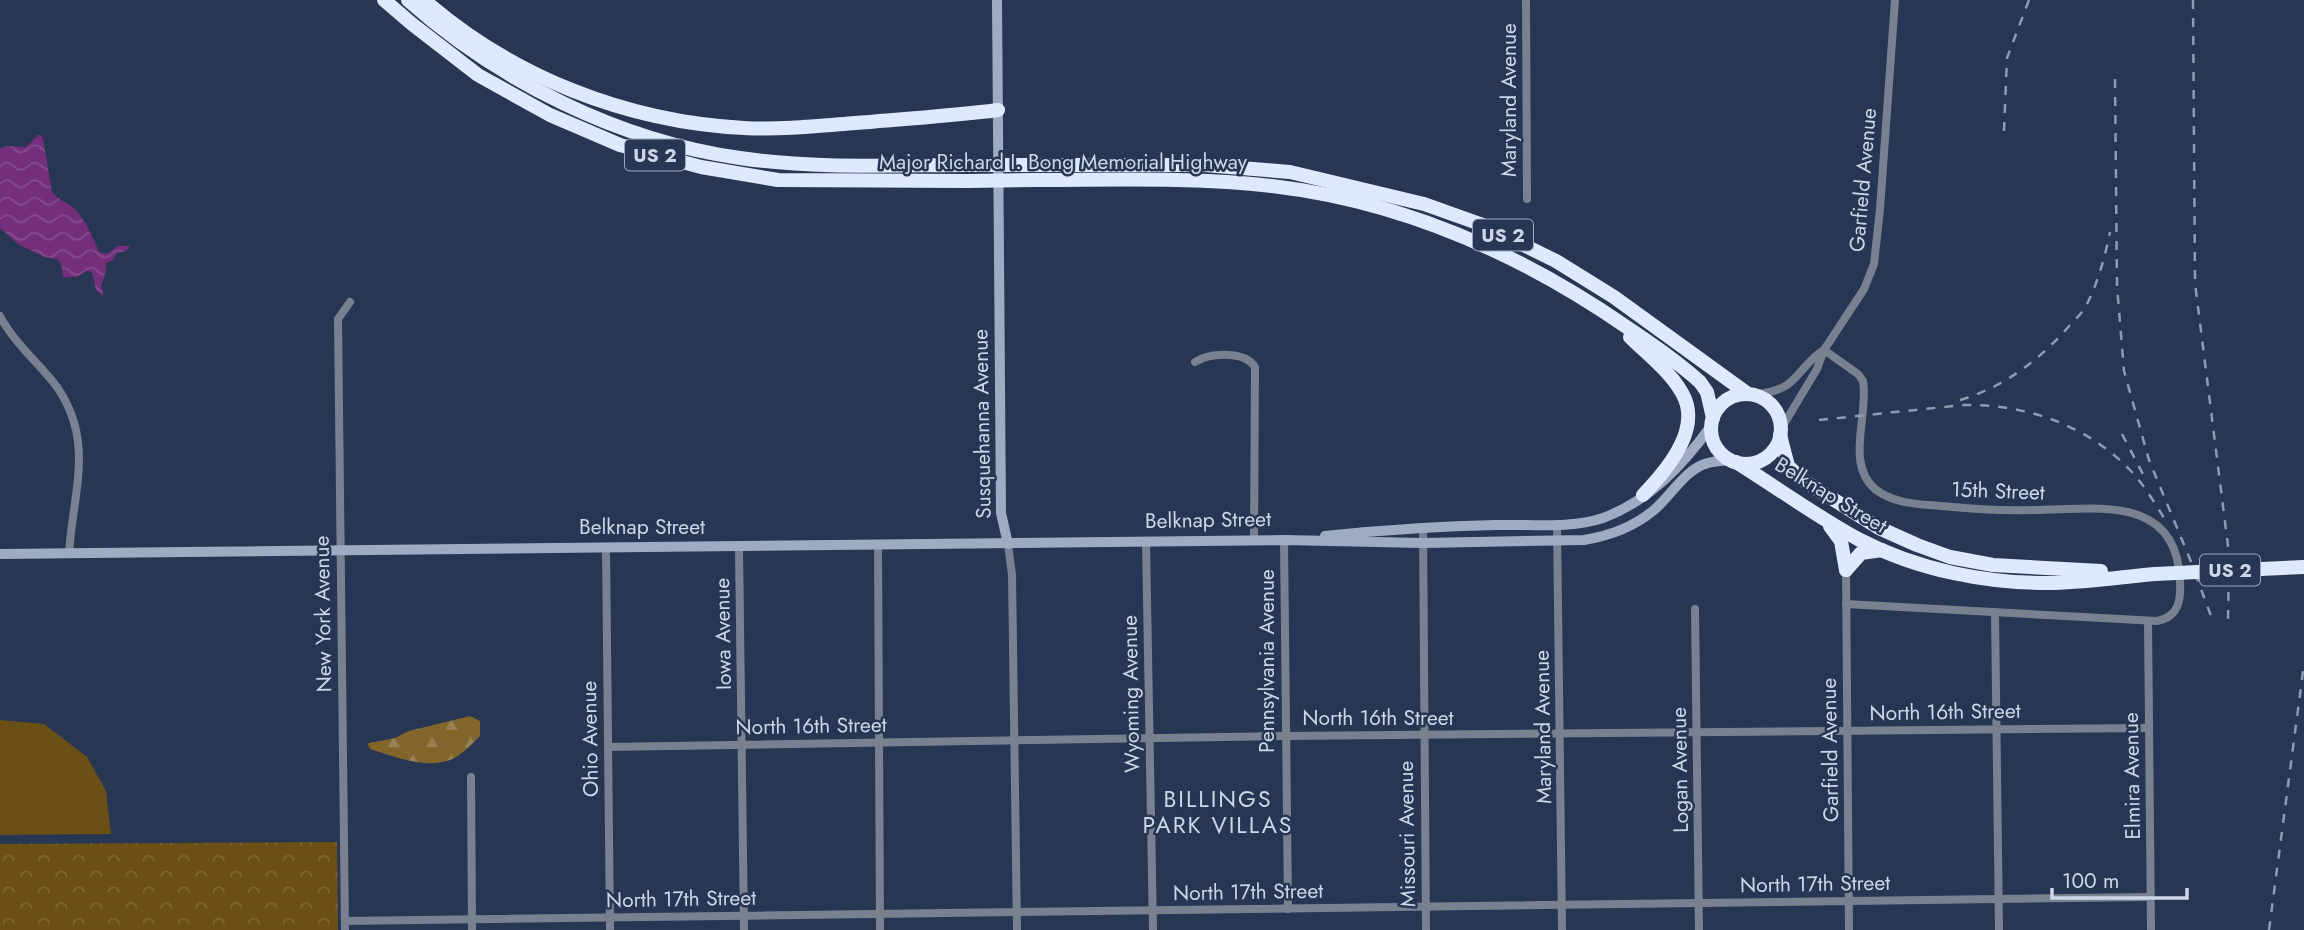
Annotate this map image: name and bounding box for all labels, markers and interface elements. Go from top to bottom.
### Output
street label: Maryland Avenue [1494,23,1524,177]
street label: Garfield Avenue [1842,107,1884,253]
road number: US 2 [625,140,685,170]
street label: Major Richard I. Bong Memorial Highway [879,147,1248,177]
road number: US 2 [1473,219,1533,250]
street label: Susquehanna Avenue [965,329,999,519]
street label: Belknap Street [1769,450,1893,540]
street label: 15th Street [1951,474,2045,508]
street label: Belknap Street [1145,504,1271,536]
street label: Belknap Street [579,512,705,542]
street label: New York Avenue [307,535,339,693]
road number: US 2 [2200,554,2260,586]
street label: Pennsylvania Avenue [1252,569,1282,753]
street label: Iowa Avenue [707,577,739,690]
street label: Wyoming Avenue [1115,615,1147,773]
street label: Maryland Avenue [1527,650,1559,804]
street label: Garfield Avenue [1814,677,1846,822]
street label: Ohio Avenue [574,680,606,797]
street label: North 16th Street [1869,696,2021,728]
street label: North 16th Street [1302,703,1454,733]
street label: Logan Avenue [1664,707,1696,833]
street label: North 16th Street [735,710,887,742]
street label: Elmira Avenue [2116,712,2148,840]
street label: Missouri Avenue [1391,760,1423,907]
district label: BILLINGS PARK VILLAS [1143,782,1293,842]
scale bar [2052,856,2187,900]
text: 100 m [2062,866,2119,896]
street label: North 17th Street [1740,868,1890,900]
street label: North 17th Street [1173,876,1323,908]
street label: North 17th Street [606,883,756,915]

